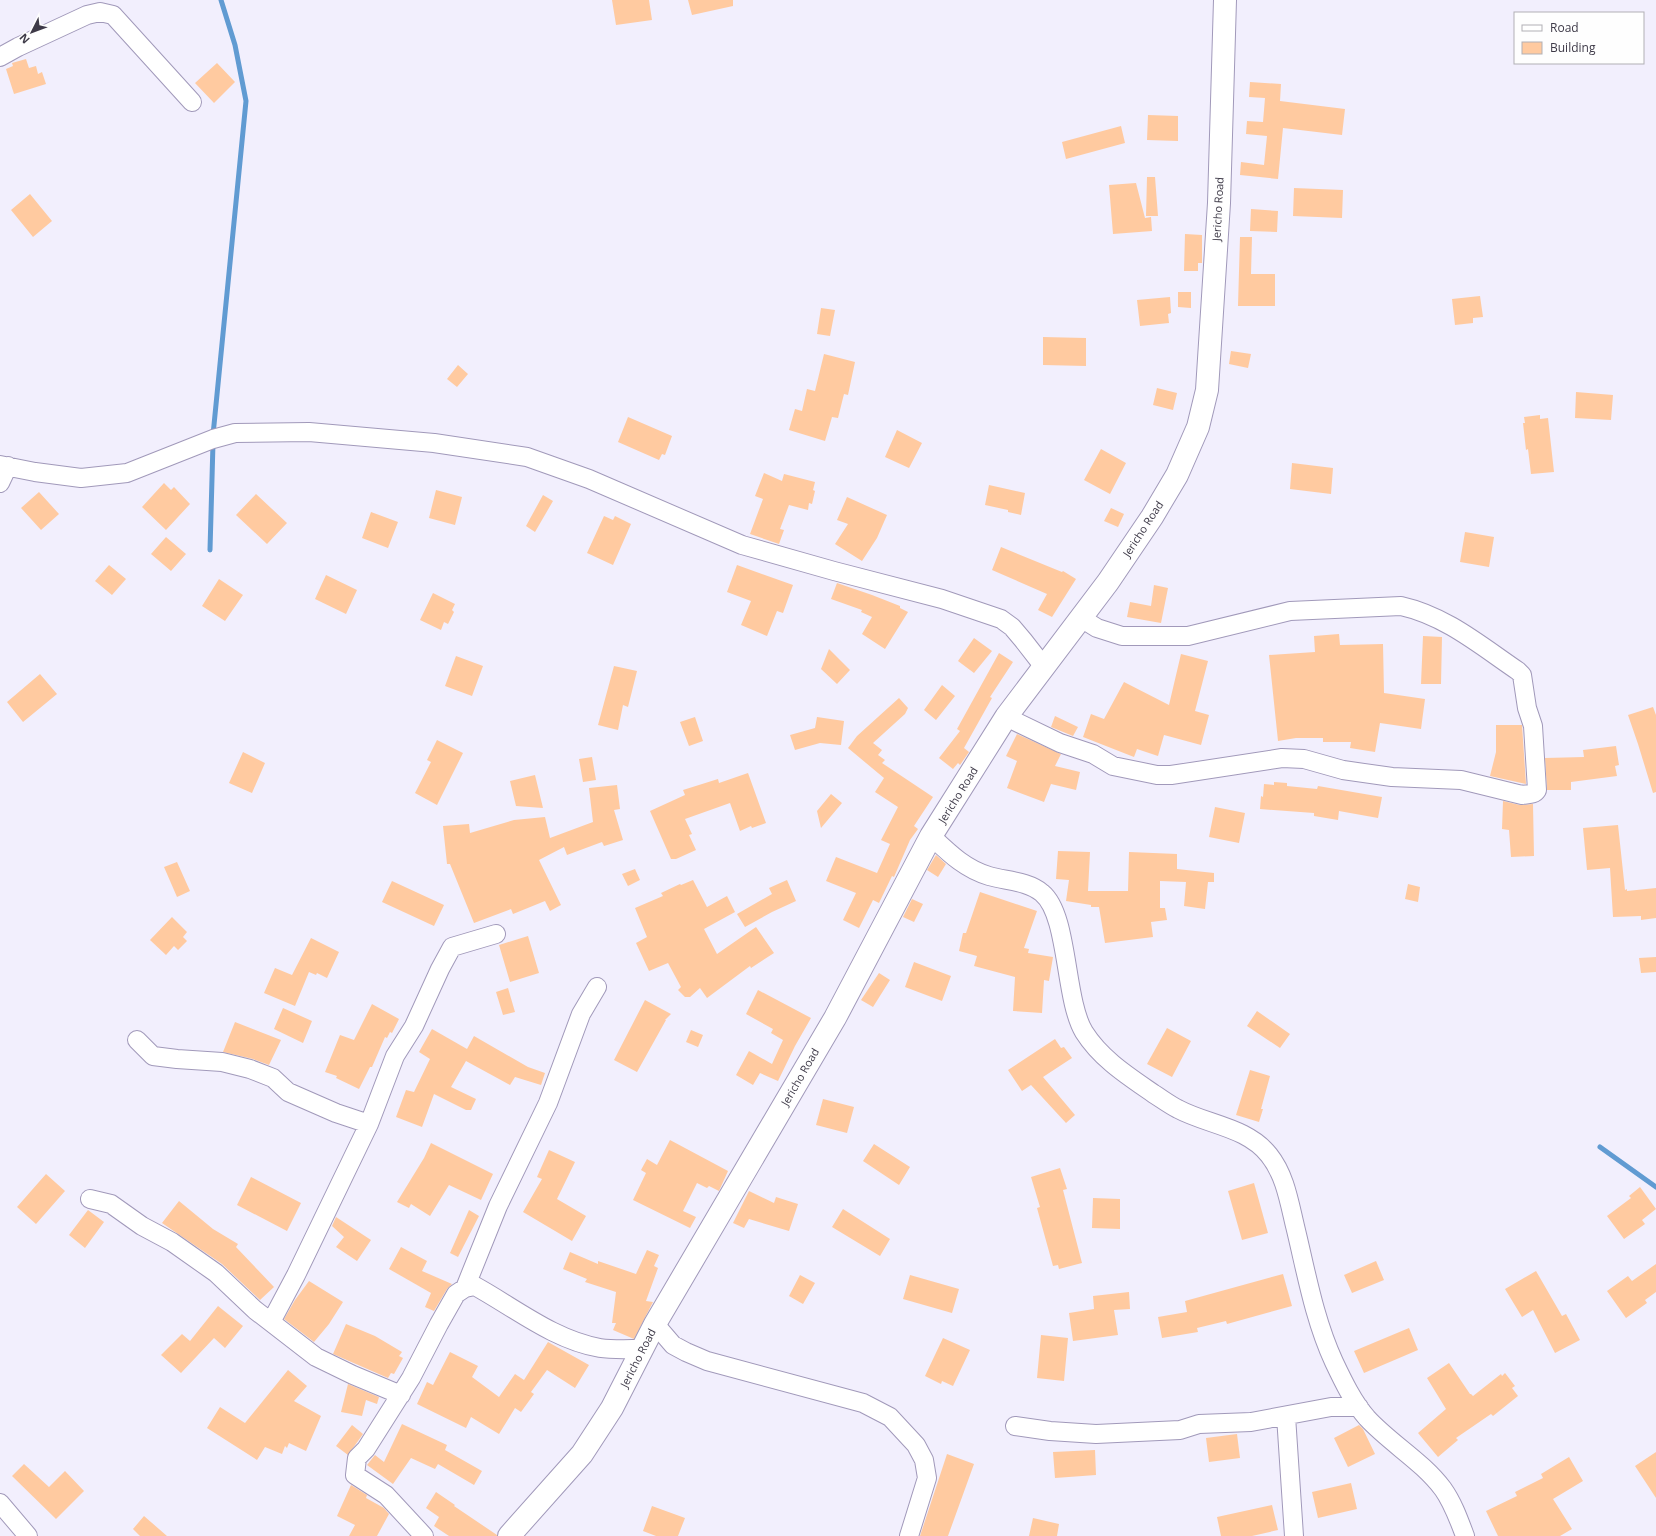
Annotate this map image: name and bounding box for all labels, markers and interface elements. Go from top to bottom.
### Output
north arrow [12,12,52,52]
legend [1514,12,1644,64]
text: Road [1550,19,1579,36]
text: N [16,31,33,47]
text: Building [1550,39,1596,56]
street label: Jericho Road [1208,177,1227,242]
street label: Jericho Road [1118,498,1166,561]
street label: Jericho Road [934,764,981,827]
street label: Jericho Road [777,1045,822,1109]
street label: Jericho Road [616,1326,659,1391]

